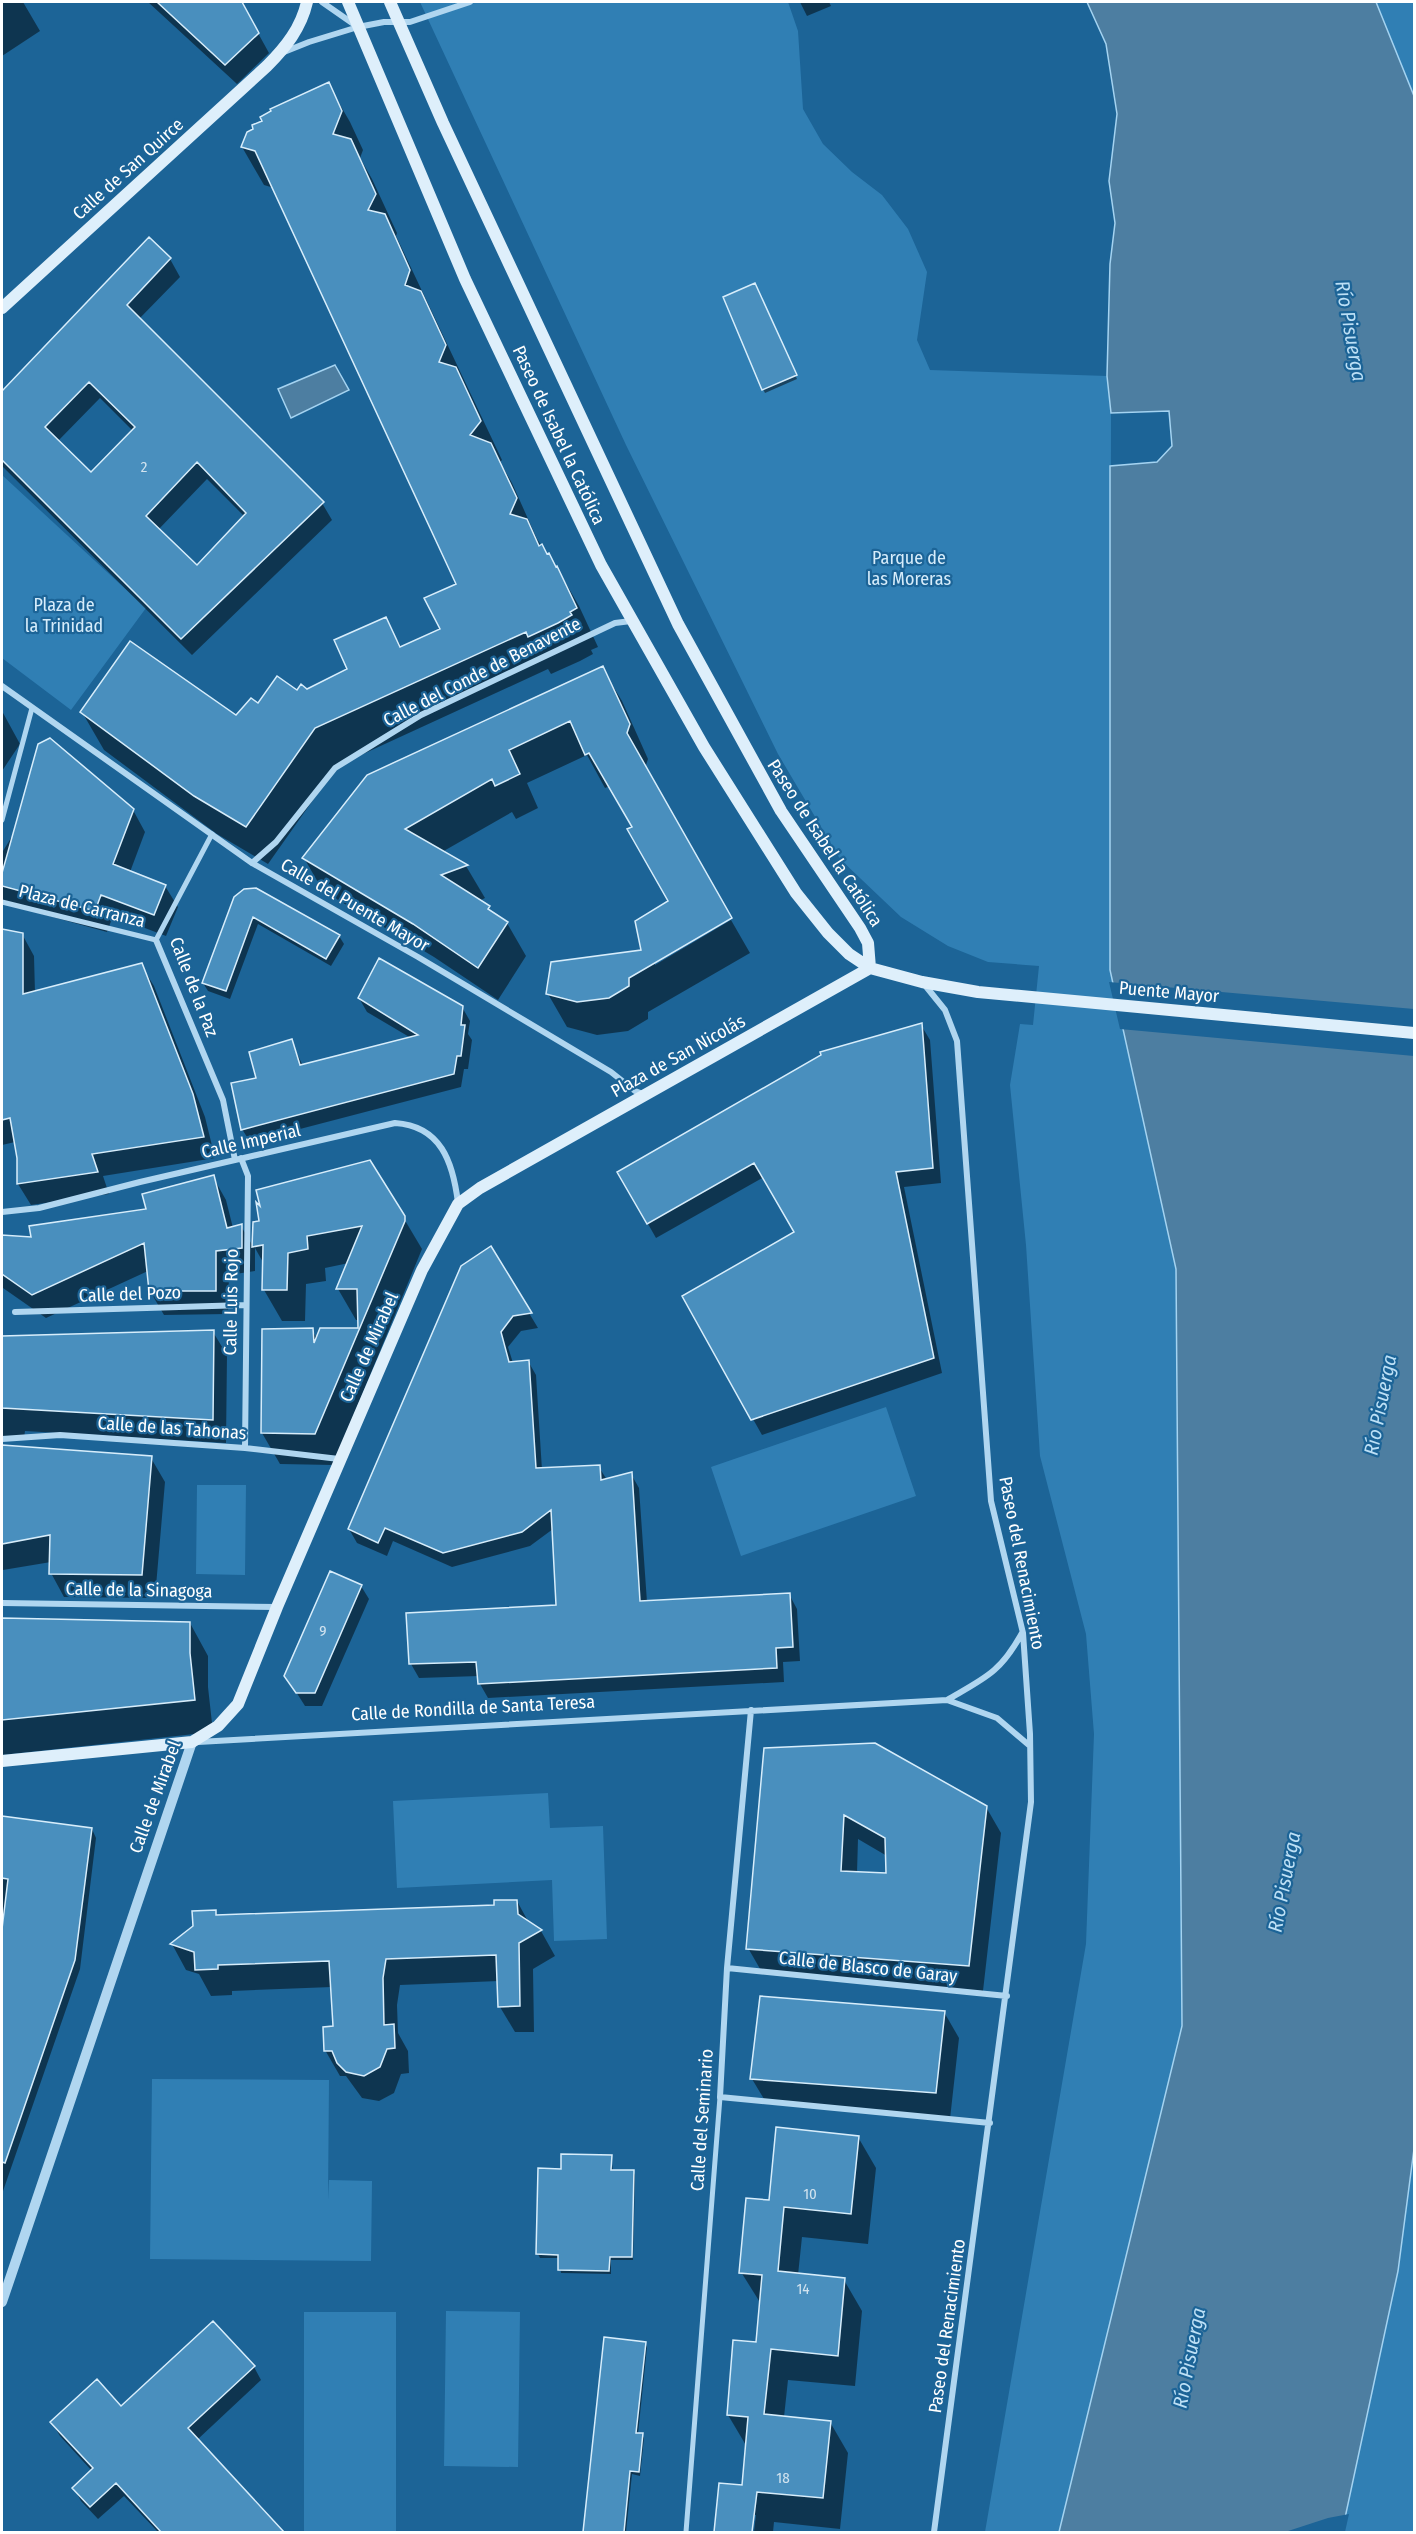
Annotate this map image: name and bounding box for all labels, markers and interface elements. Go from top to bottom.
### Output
street label: Calle de San Quirce [68,113,188,225]
water label: Río Pisuerga [1330,279,1372,383]
street label: Paseo de Isabel la Católica [508,342,610,528]
house number: 2 [141,458,148,476]
park label: Parque de las Moreras [867,547,951,590]
park label: Plaza de la Trinidad [25,594,103,637]
street label: Calle del Conde de Benavente [380,613,584,731]
street label: Paseo de Isabel la Católica [763,755,887,931]
street label: Calle del Puente Mayor [277,853,434,957]
street label: Plaza de Carranza [17,880,148,932]
street label: Calle de la Paz [165,934,223,1040]
street label: Puente Mayor [1118,977,1221,1007]
street label: Plaza de San Nicolás [607,1010,749,1102]
street label: Calle Imperial [199,1119,303,1163]
street label: Calle Luis Rojo [219,1248,243,1356]
street label: Calle del Pozo [78,1281,182,1307]
street label: Calle de Mirabel [335,1288,403,1405]
water label: Río Pisuerga [1359,1353,1401,1457]
street label: Calle de las Tahonas [97,1412,248,1444]
street label: Paseo del Renacimiento [994,1475,1050,1651]
street label: Calle de la Sinagoga [65,1578,213,1602]
house number: 9 [319,1622,327,1640]
street label: Calle de Rondilla de Santa Teresa [351,1691,596,1725]
street label: Calle de Mirabel [124,1738,186,1856]
water label: Río Pisuerga [1263,1830,1305,1934]
street label: Calle de Blasco de Garay [778,1947,958,1987]
street label: Calle del Seminario [686,2048,718,2192]
house number: 10 [803,2185,817,2203]
street label: Paseo del Renacimiento [924,2237,970,2415]
house number: 14 [796,2280,810,2298]
water label: Río Pisuerga [1168,2306,1210,2410]
house number: 18 [776,2469,790,2487]

